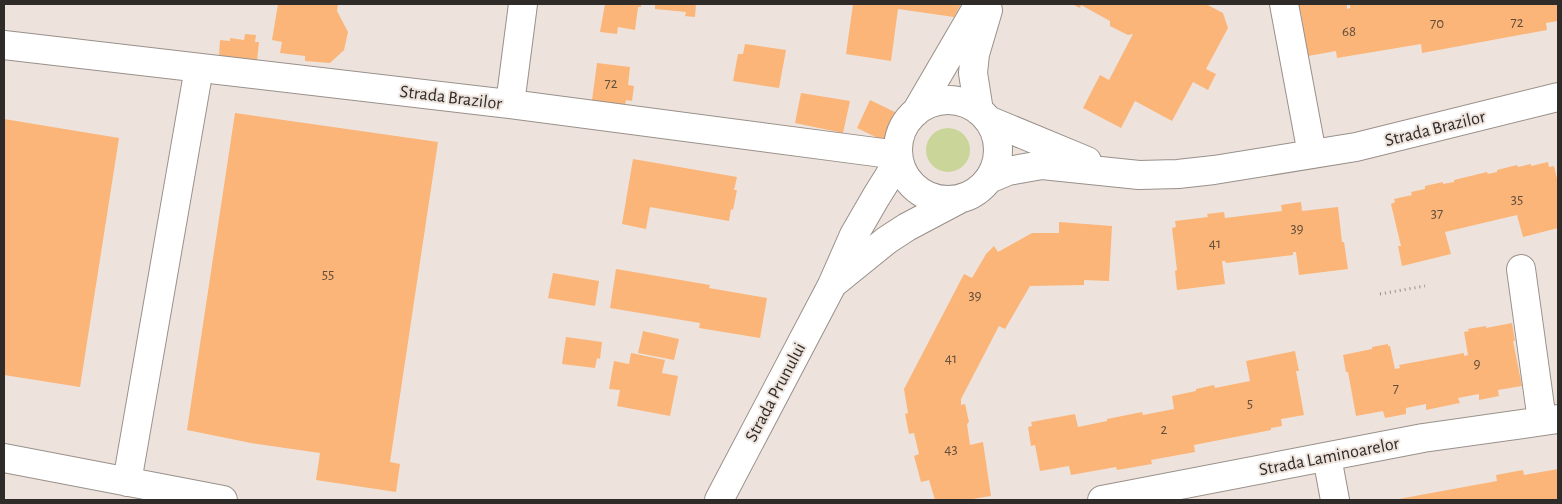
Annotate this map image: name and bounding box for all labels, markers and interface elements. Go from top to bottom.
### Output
house number: 72 [1510,15,1524,30]
house number: 70 [1430,16,1444,31]
house number: 68 [1342,24,1356,39]
house number: 72 [604,76,618,91]
street label: Strada Brazilor [399,83,503,113]
street label: Strada Brazilor [1383,108,1488,150]
house number: 35 [1511,192,1523,207]
house number: 37 [1431,206,1443,221]
house number: 39 [1290,221,1304,236]
house number: 41 [1209,236,1221,251]
house number: 55 [322,267,334,282]
house number: 39 [968,288,982,303]
street label: Strada Prunului [742,340,809,445]
house number: 41 [945,351,957,366]
house number: 9 [1473,356,1481,371]
house number: 7 [1393,381,1399,396]
house number: 5 [1247,396,1253,411]
house number: 2 [1161,422,1168,437]
street label: Strada Laminoarelor [1258,435,1401,479]
house number: 43 [944,442,958,457]

